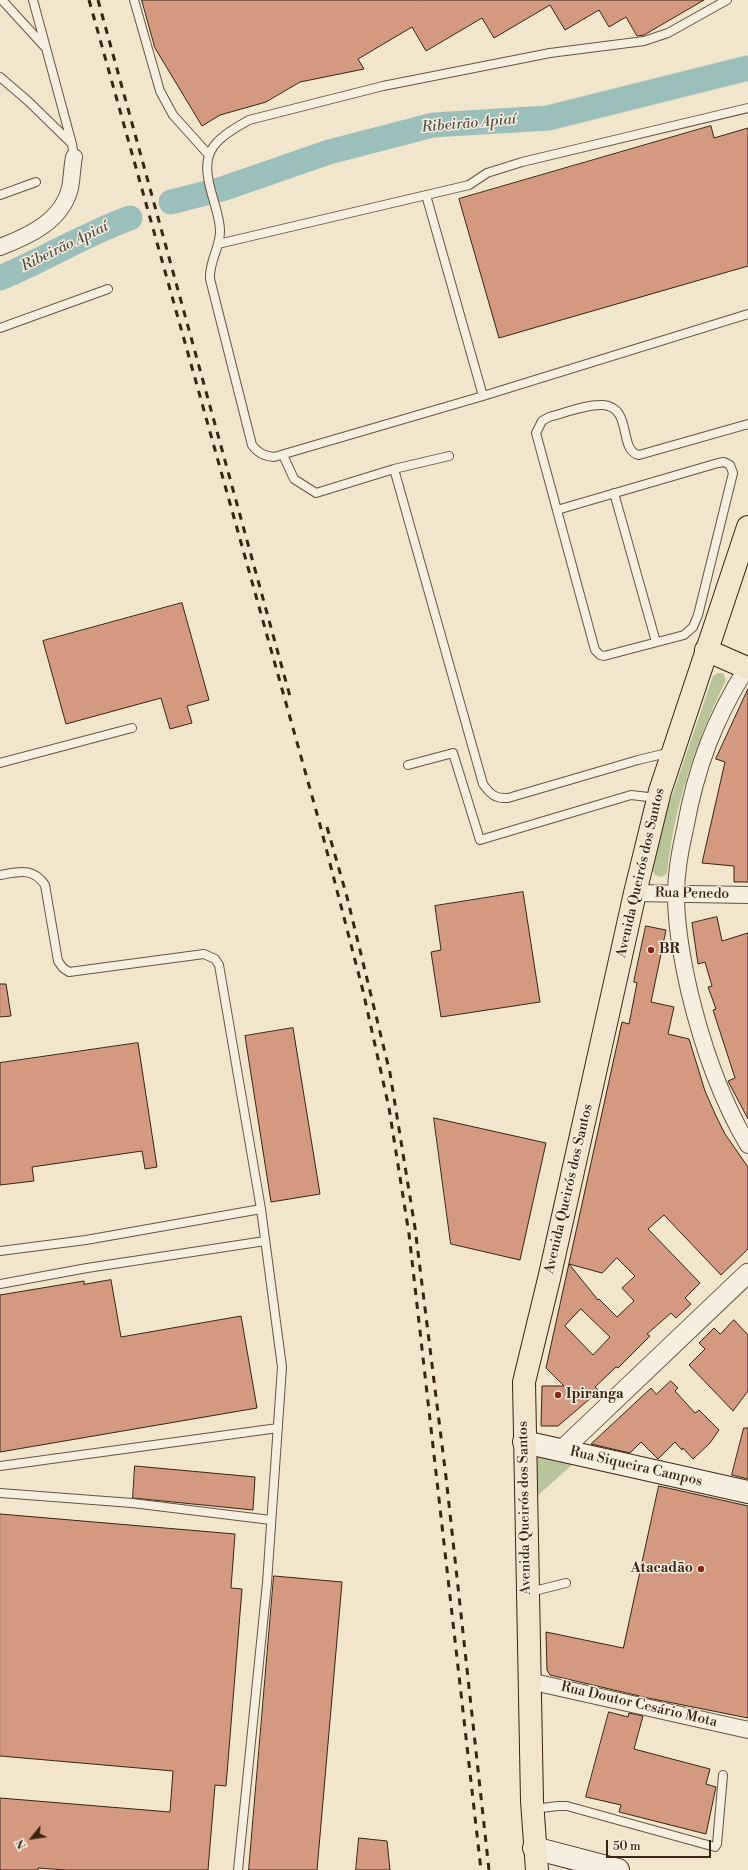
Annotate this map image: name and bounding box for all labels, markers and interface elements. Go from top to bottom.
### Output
water label: Ribeirão Apiaí [421,111,517,137]
water label: Ribeirão Apiaí [18,218,112,276]
street label: Avenida Queirós dos Santos [613,786,669,960]
street label: Rua Penedo [655,885,729,903]
place label: BR [659,942,680,958]
marker: BR [646,945,656,955]
street label: Avenida Queirós dos Santos [541,1102,597,1276]
place label: Ipiranga [566,1387,624,1403]
marker: Ipiranga [553,1390,563,1400]
street label: Avenida Queirós dos Santos [515,1421,535,1595]
street label: Rua Siqueira Campos [568,1444,704,1490]
place label: Atacadão [631,1561,693,1577]
marker: Atacadão [696,1564,706,1574]
street label: Rua Doutor Cesário Mota [559,1679,719,1731]
north arrow [12,1818,52,1858]
scale bar [608,1832,713,1858]
text: N [13,1837,30,1851]
text: 50 m [613,1839,641,1854]

